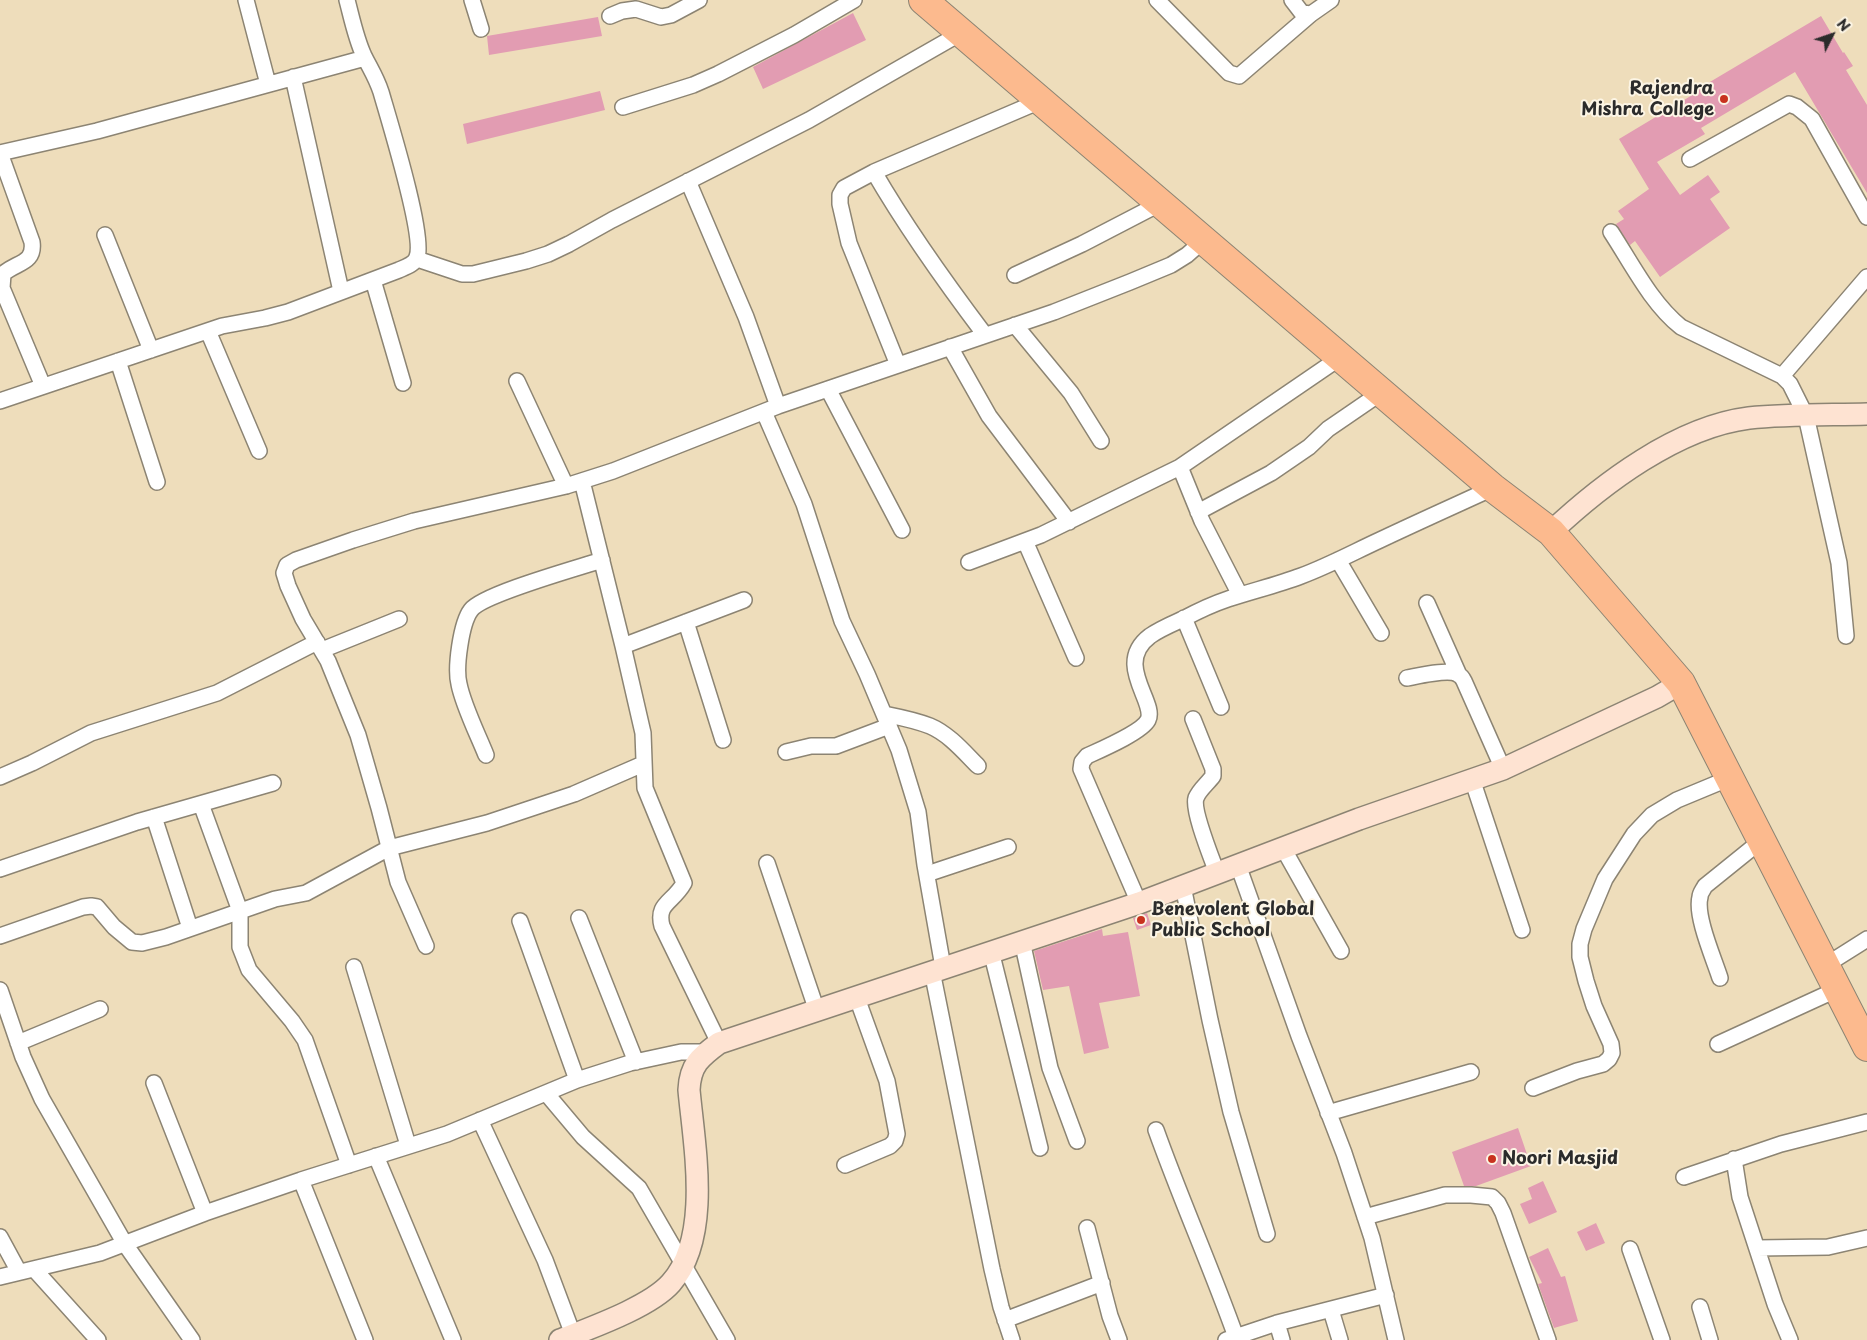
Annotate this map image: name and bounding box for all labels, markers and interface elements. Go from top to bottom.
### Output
north arrow [1807,10,1857,60]
text: N [1832,14,1855,36]
place label: Rajendra Mishra College [1581,78,1714,120]
marker: Rajendra Mishra College [1718,93,1730,105]
place label: Benevolent Global Public School [1151,899,1314,942]
marker: Benevolent Global Public School [1135,914,1147,926]
place label: Noori Masjid [1502,1148,1618,1170]
marker: Noori Masjid [1486,1153,1498,1165]

